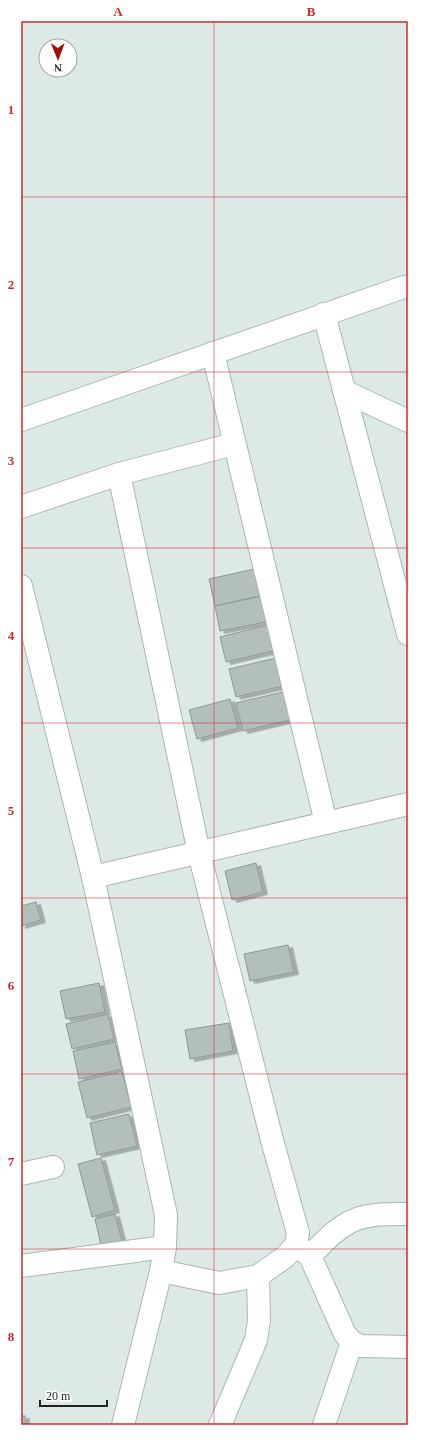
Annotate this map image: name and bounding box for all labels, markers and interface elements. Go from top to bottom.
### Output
text: A [113,4,123,19]
text: B [307,4,316,19]
north arrow [38,38,78,78]
text: N [54,62,62,74]
text: 1 [8,102,14,117]
text: 2 [8,277,14,292]
text: 3 [8,453,15,468]
text: 4 [8,628,15,643]
text: 5 [8,803,15,818]
text: 6 [8,978,15,993]
text: 7 [8,1154,15,1169]
text: 8 [8,1329,15,1344]
scale bar [40,1382,107,1408]
text: 20 m [46,1389,71,1403]

